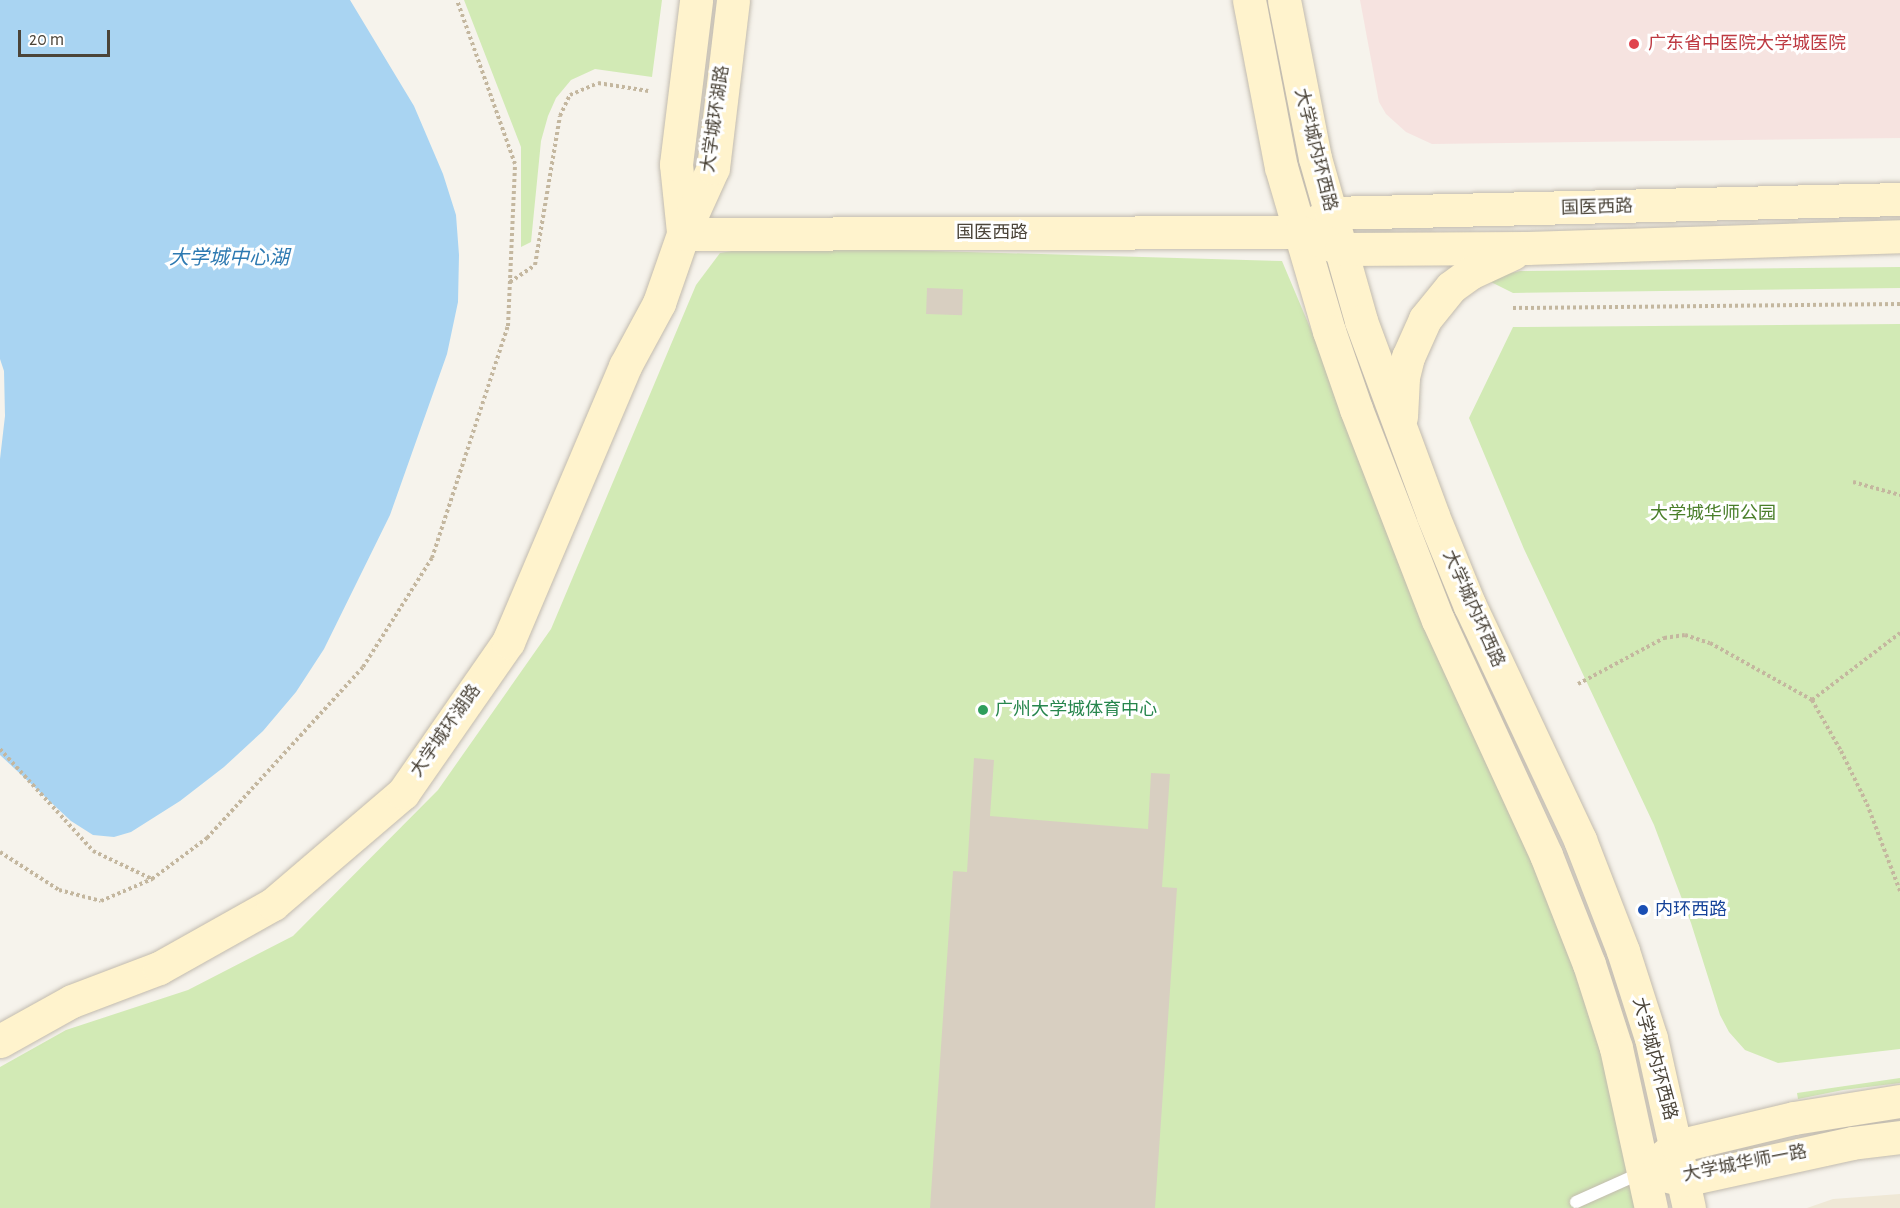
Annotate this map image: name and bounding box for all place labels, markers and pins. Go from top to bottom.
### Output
place label: 广东省中医院大学城医院 [1648,33,1846,55]
marker: 广东省中医院大学城医院 [1625,35,1643,53]
place label: 广州大学城体育中心 [995,699,1157,721]
marker: 广州大学城体育中心 [976,703,990,717]
place label: 内环西路 [1655,899,1727,921]
marker: 内环西路 [1636,903,1650,917]

